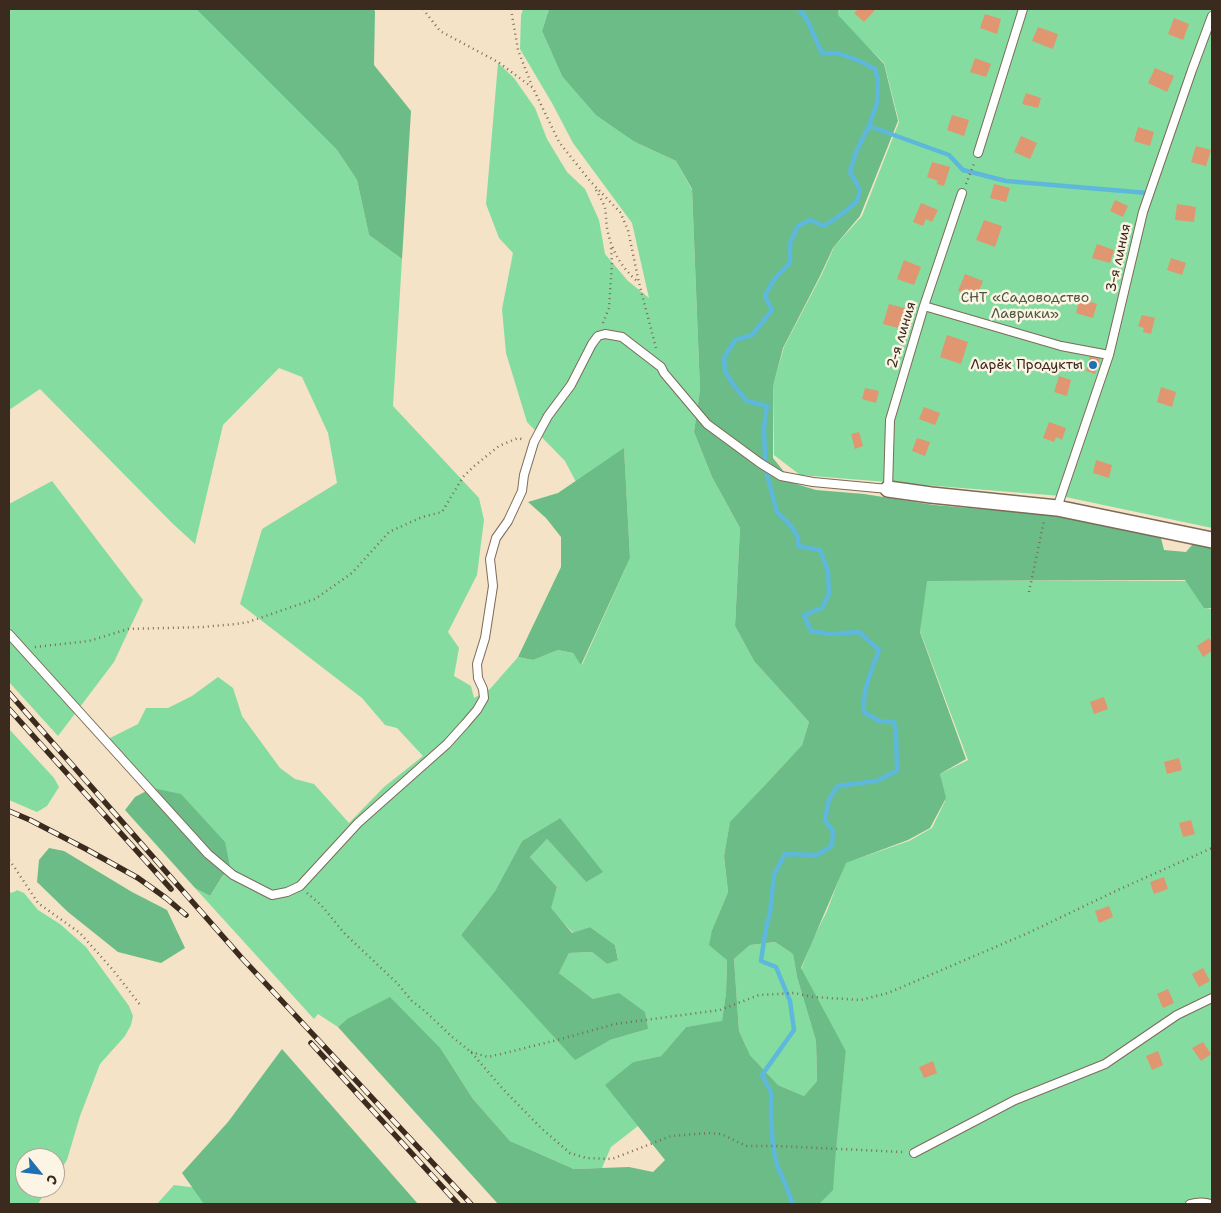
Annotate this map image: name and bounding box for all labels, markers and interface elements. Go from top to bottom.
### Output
street label: 3-я линия [1103,222,1135,294]
park label: СНТ «Садоводство Лаврики» [961,290,1089,322]
street label: 2-я линия [884,300,920,370]
place label: Ларёк Продукты [971,357,1083,373]
marker: Ларёк Продукты [1087,359,1099,371]
north arrow [15,1148,65,1198]
text: С [42,1172,62,1188]

